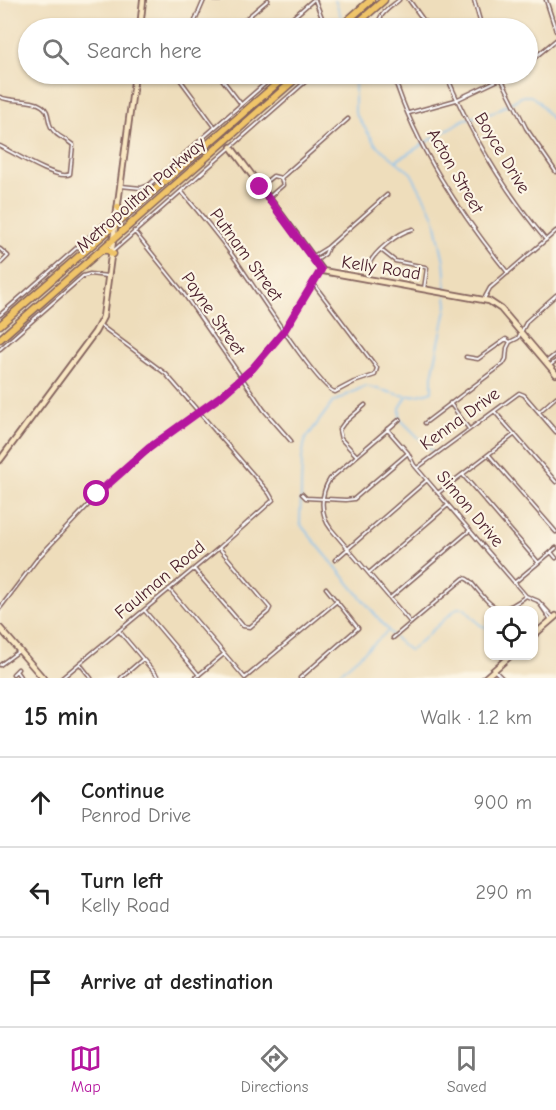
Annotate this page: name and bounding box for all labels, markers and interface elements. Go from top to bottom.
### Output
search box [18,18,538,84]
icon: search [39,35,72,68]
text: Search here [87,38,202,64]
street label: Boyce Drive [470,109,534,197]
street label: Acton Street [422,125,488,218]
street label: Metropolitan Parkway [72,132,211,257]
route end [246,173,272,199]
street label: Putnam Street [205,204,287,306]
street label: Kelly Road [340,251,422,285]
street label: Payne Street [177,268,250,360]
street label: Kenna Drive [416,383,504,455]
street label: Simon Drive [432,467,508,551]
route start [83,480,109,506]
street label: Faulman Road [111,536,209,624]
map controls [484,606,538,660]
button: locate [484,606,538,660]
text: 15 min [24,702,98,732]
text: Walk · 1.2 km [420,706,532,729]
text: Continue [81,778,164,804]
icon: ahead [24,786,57,819]
text: 900 m [474,791,532,814]
text: Penrod Drive [81,804,191,827]
text: Turn left [81,868,163,894]
icon: left [24,876,57,909]
text: 290 m [476,881,532,904]
text: Kelly Road [81,894,170,917]
icon: arrive [24,966,57,999]
text: Arrive at destination [81,969,273,995]
tab: Map [69,1042,102,1096]
tab: Directions [241,1042,308,1096]
tab: Saved [447,1042,487,1096]

